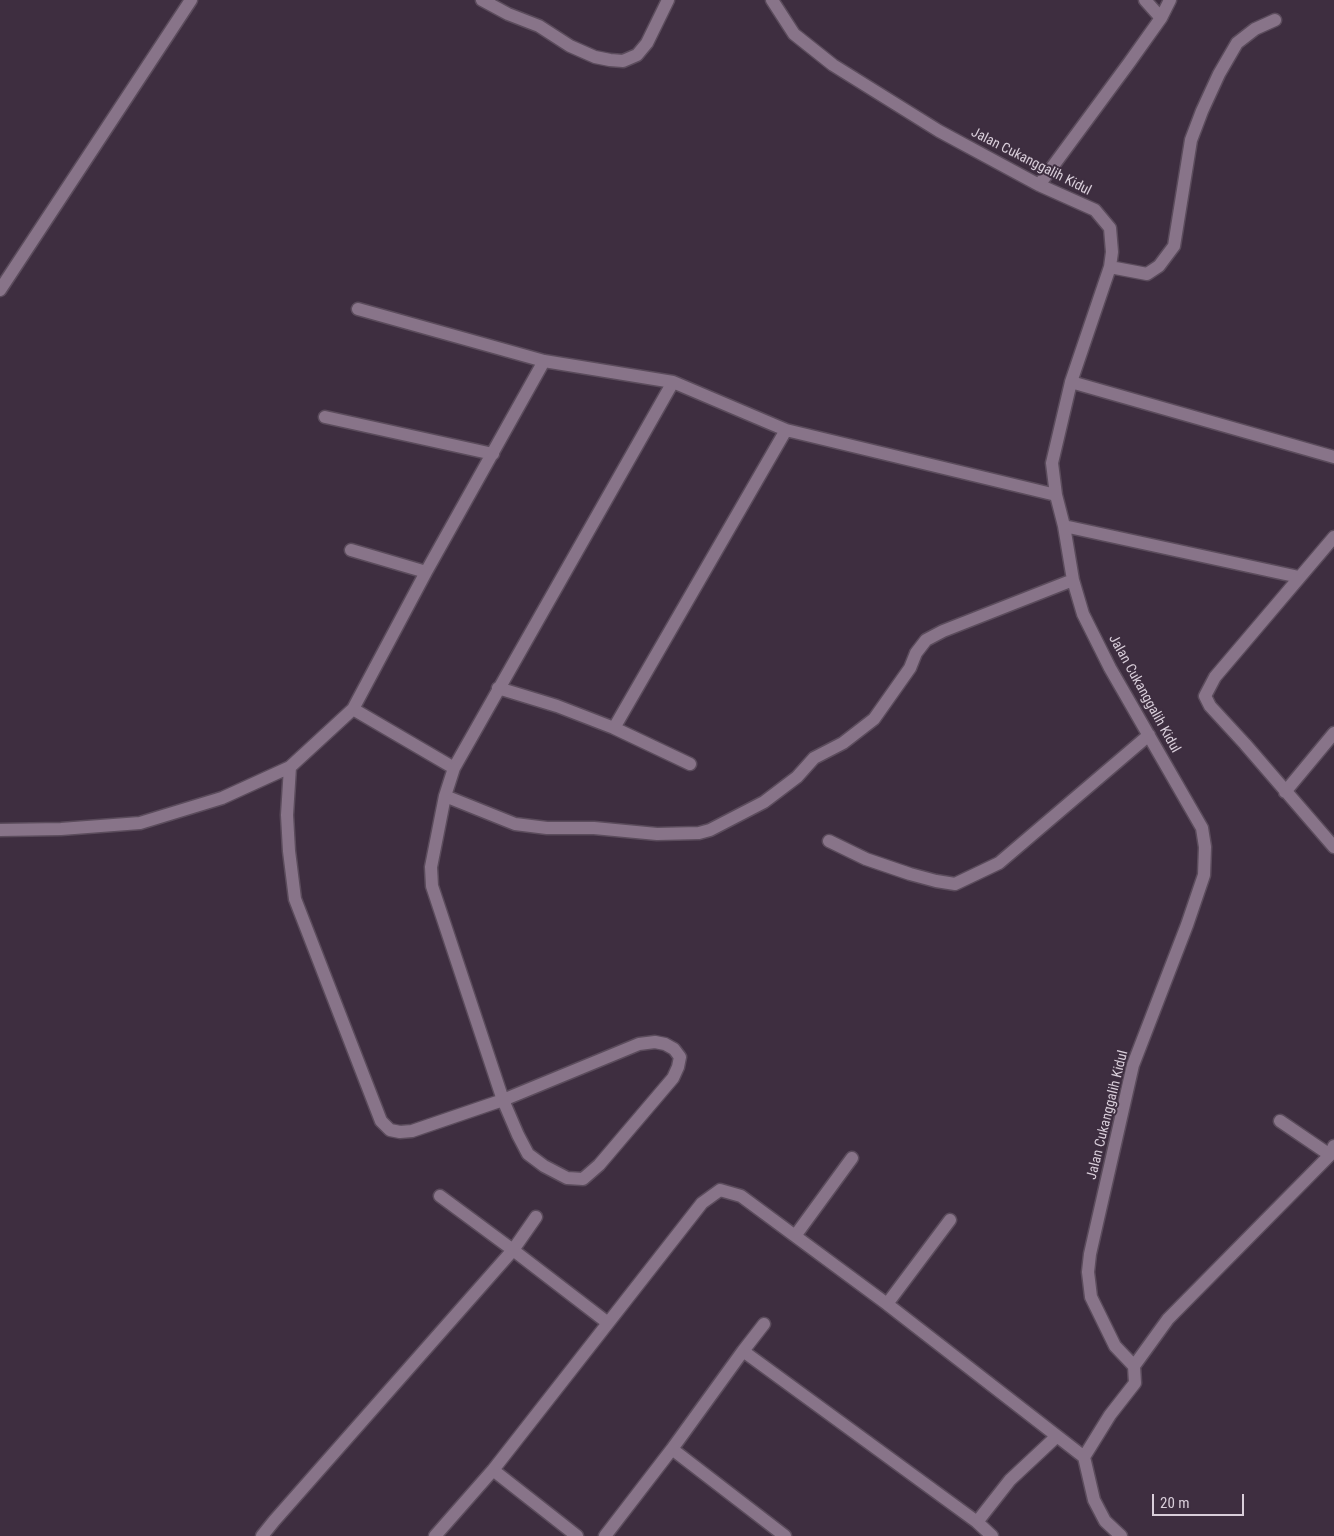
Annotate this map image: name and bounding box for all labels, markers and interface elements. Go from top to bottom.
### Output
street label: Jalan Cukanggalih Kidul [968,124,1094,200]
street label: Jalan Cukanggalih Kidul [1105,632,1183,756]
street label: Jalan Cukanggalih Kidul [1084,1049,1132,1181]
scale bar [1154,1484,1246,1516]
text: 20 m [1160,1494,1190,1512]

